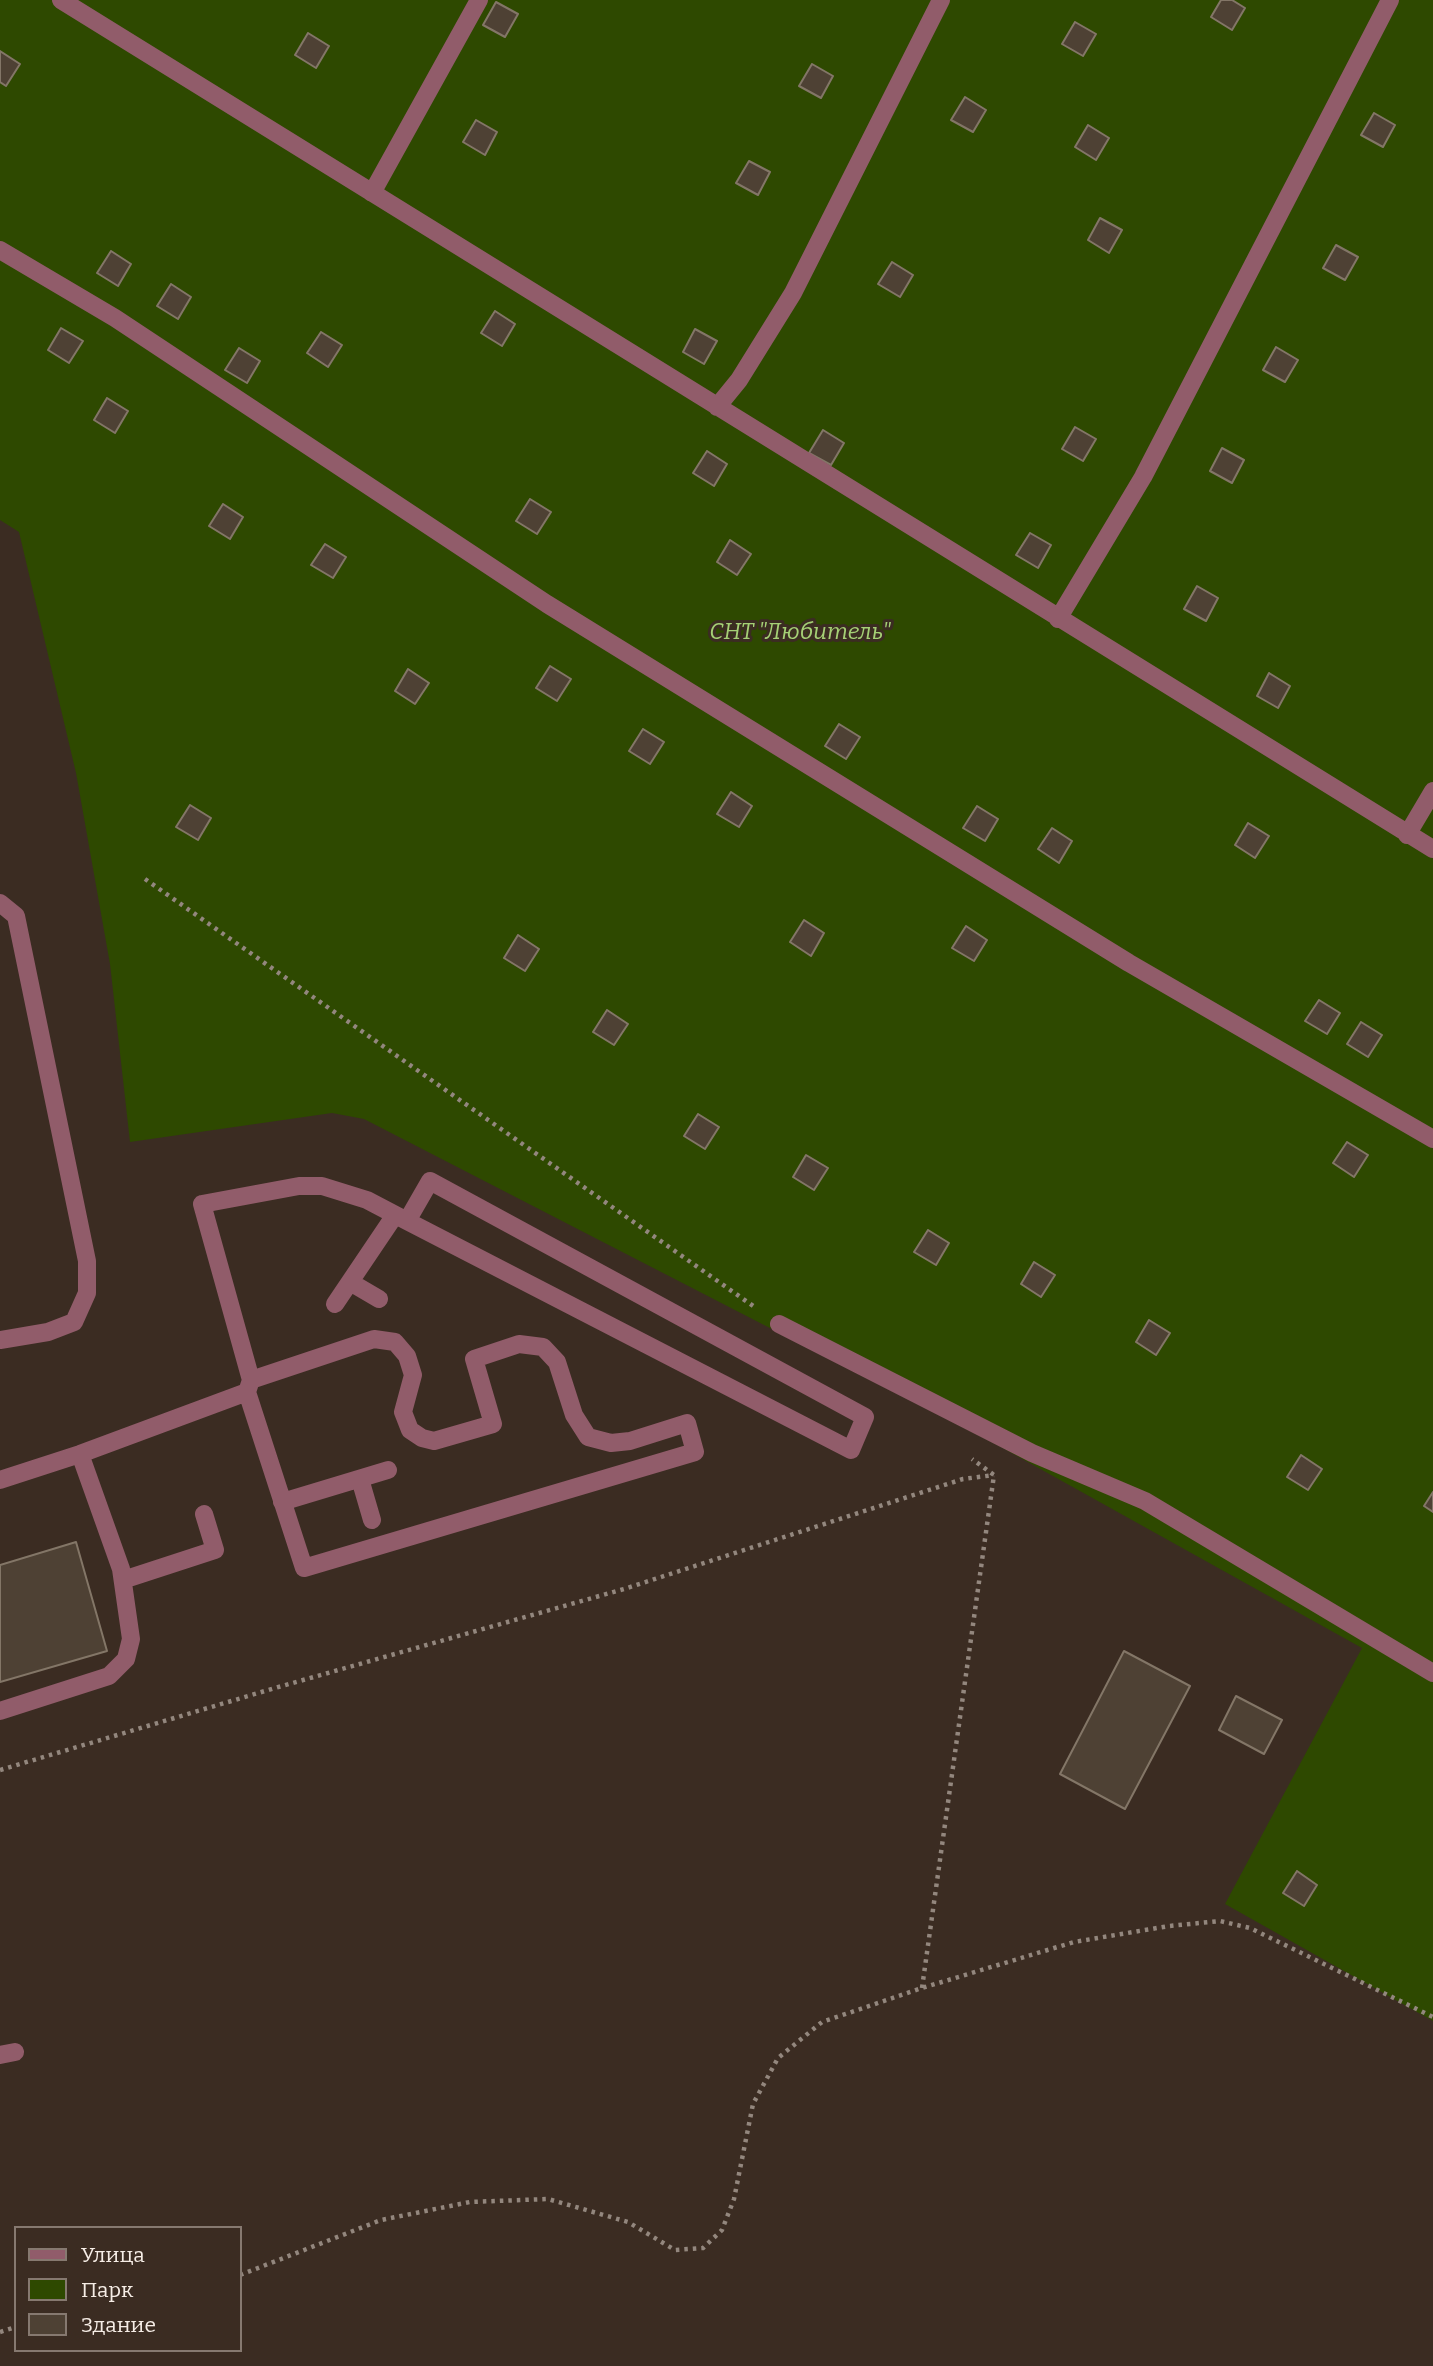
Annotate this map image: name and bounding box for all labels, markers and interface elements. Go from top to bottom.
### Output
park label: СНТ "Любитель" [709,619,891,647]
legend [14,2226,242,2352]
text: Улица [81,2242,145,2268]
text: Парк [81,2277,133,2303]
text: Здание [81,2312,156,2338]

